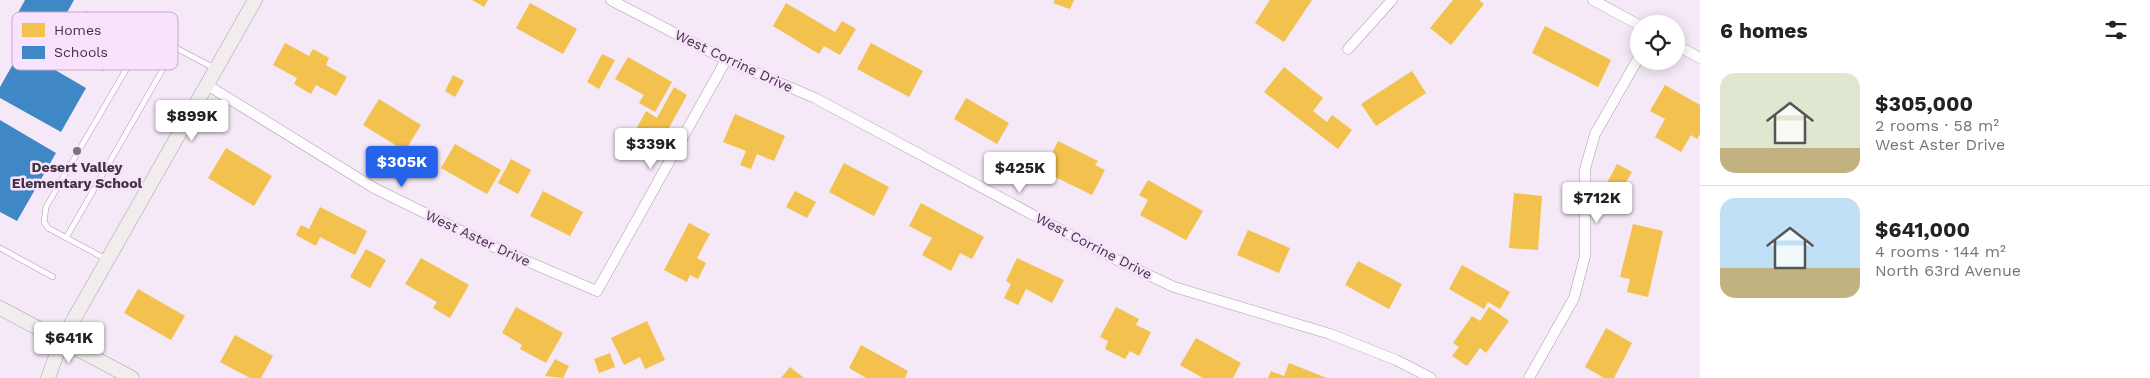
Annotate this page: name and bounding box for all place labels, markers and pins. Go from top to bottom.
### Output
pin: $899K [157,100,227,142]
pin: $339K [616,128,686,170]
marker: Desert Valley Elementary School [71,145,83,157]
pin: $305K [367,146,437,188]
pin: $425K [985,152,1055,194]
place label: Desert Valley Elementary School [12,159,143,191]
pin: $712K [1562,182,1632,224]
pin: $641K [34,322,104,364]

